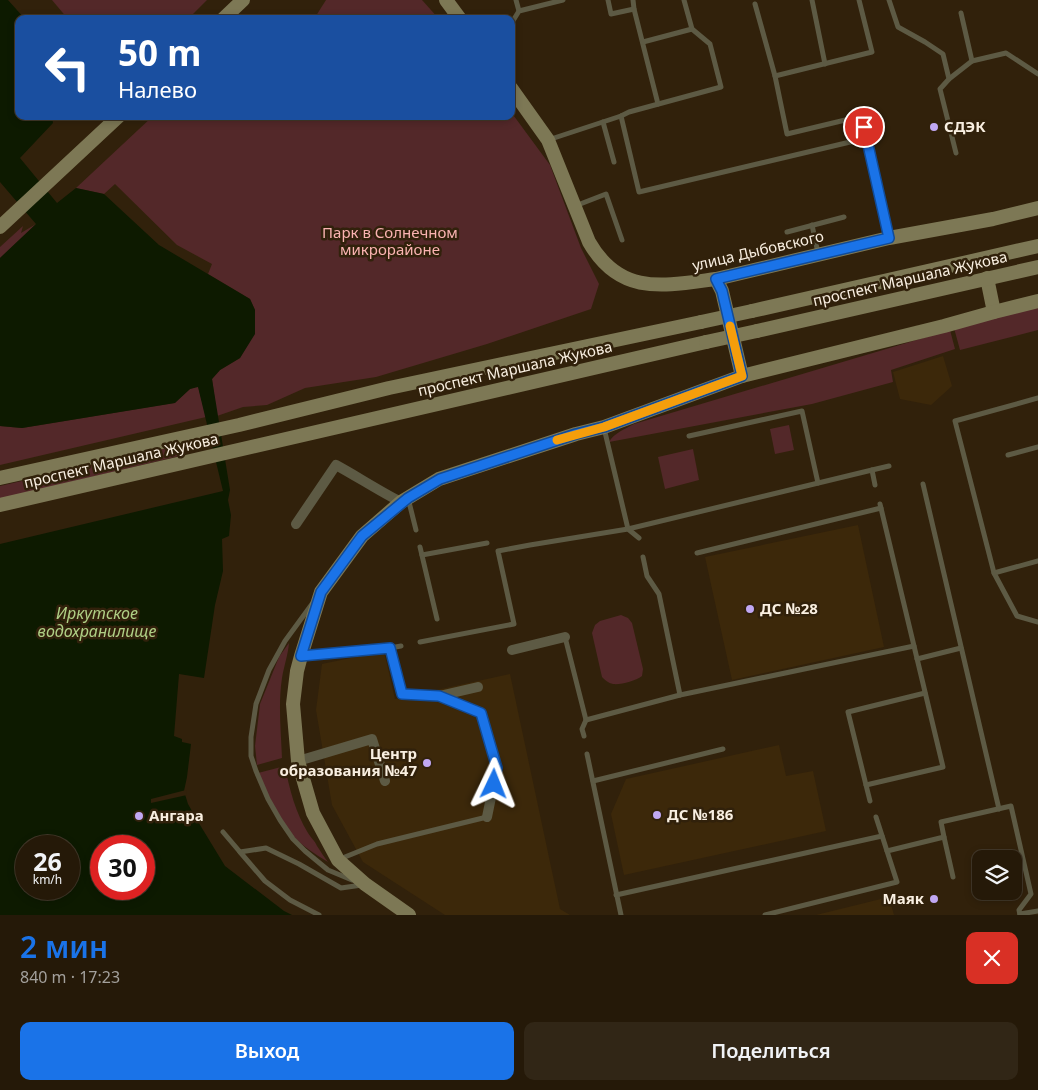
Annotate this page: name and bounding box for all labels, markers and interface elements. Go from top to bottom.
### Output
text: 50 m [118,29,201,76]
icon: left [35,35,100,100]
text: Налево [118,74,197,104]
pin [843,106,885,148]
icon: arrive [850,113,878,141]
place label: СДЭК [944,116,986,136]
marker: СДЭК [928,121,940,133]
park label: Парк в Солнечном микрорайоне [322,222,458,259]
street label: улица Дыбовского [690,225,826,275]
street label: проспект Маршала Жукова [811,246,1009,310]
street label: проспект Маршала Жукова [416,336,614,400]
street label: проспект Маршала Жукова [22,428,220,492]
place label: ДС №28 [760,598,818,618]
water label: Иркутское водохранилище [38,602,157,642]
marker: ДС №28 [744,603,756,615]
place label: Центр образования №47 [279,743,417,780]
marker: Центр образования №47 [421,757,433,769]
position arrow [467,757,519,809]
place label: ДС №186 [667,804,734,824]
place label: Ангара [149,805,204,825]
marker: ДС №186 [651,809,663,821]
marker: Ангара [133,810,145,822]
speed limit sign: 30 [90,835,155,900]
text: 26 [33,844,62,878]
map controls [972,850,1022,900]
button: layers [972,850,1022,900]
text: km/h [33,871,62,888]
place label: Маяк [883,888,925,908]
marker: Маяк [928,893,940,905]
text: 2 мин [20,926,108,967]
button: close [966,932,1018,984]
text: 840 m · 17:23 [20,966,120,988]
button: Выход [20,1022,514,1080]
button: Поделиться [524,1022,1018,1080]

